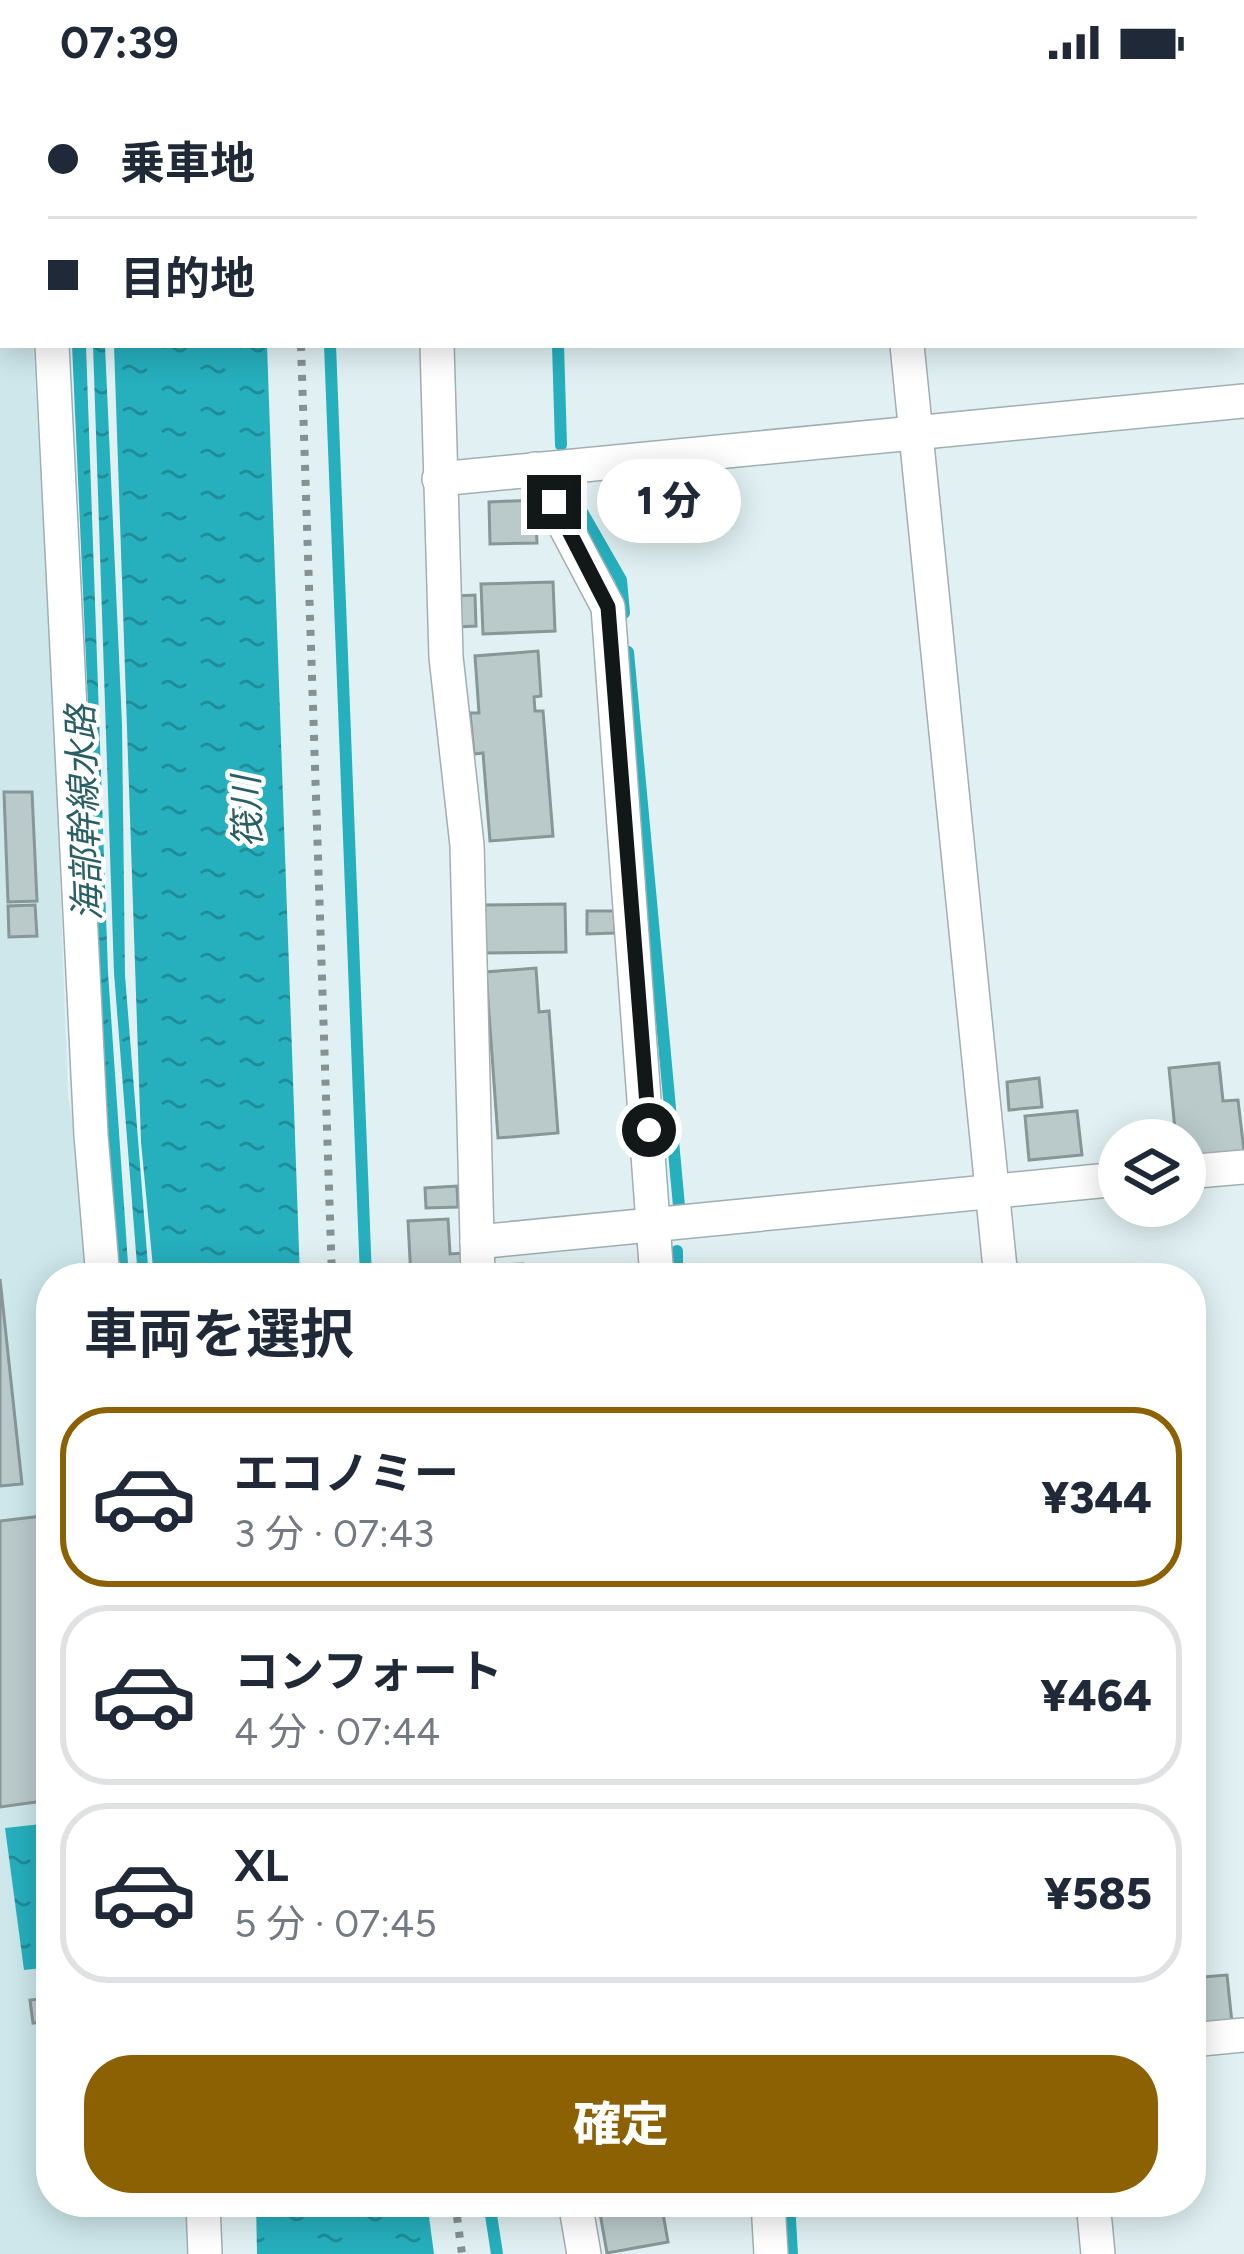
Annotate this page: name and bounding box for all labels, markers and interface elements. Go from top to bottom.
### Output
text: 07:39 [60,15,179,69]
text: 乗車地 [120,136,255,190]
text: 目的地 [120,251,255,305]
callout: 1 分 [596,460,740,544]
route end [527,475,581,529]
text: 1 分 [637,477,701,524]
water label: 海部幹線水路 [59,701,109,922]
water label: 筏川 [224,771,270,849]
route start [622,1103,676,1157]
map controls [1098,1119,1206,1227]
button: layers [1098,1119,1206,1227]
text: 車両を選択 [84,1302,354,1367]
icon: car [90,1443,198,1551]
text: エコノミー [234,1446,459,1500]
text: ¥344 [1041,1470,1152,1524]
text: 3 分 · 07:43 [234,1510,434,1557]
icon: car [90,1641,198,1749]
text: コンフォート [234,1644,503,1698]
text: ¥464 [1040,1668,1152,1722]
text: 4 分 · 07:44 [234,1708,440,1755]
text: XL [234,1838,289,1892]
icon: car [90,1839,198,1947]
text: ¥585 [1044,1866,1152,1920]
text: 5 分 · 07:45 [234,1900,437,1947]
button: 確定 [84,2055,1158,2193]

